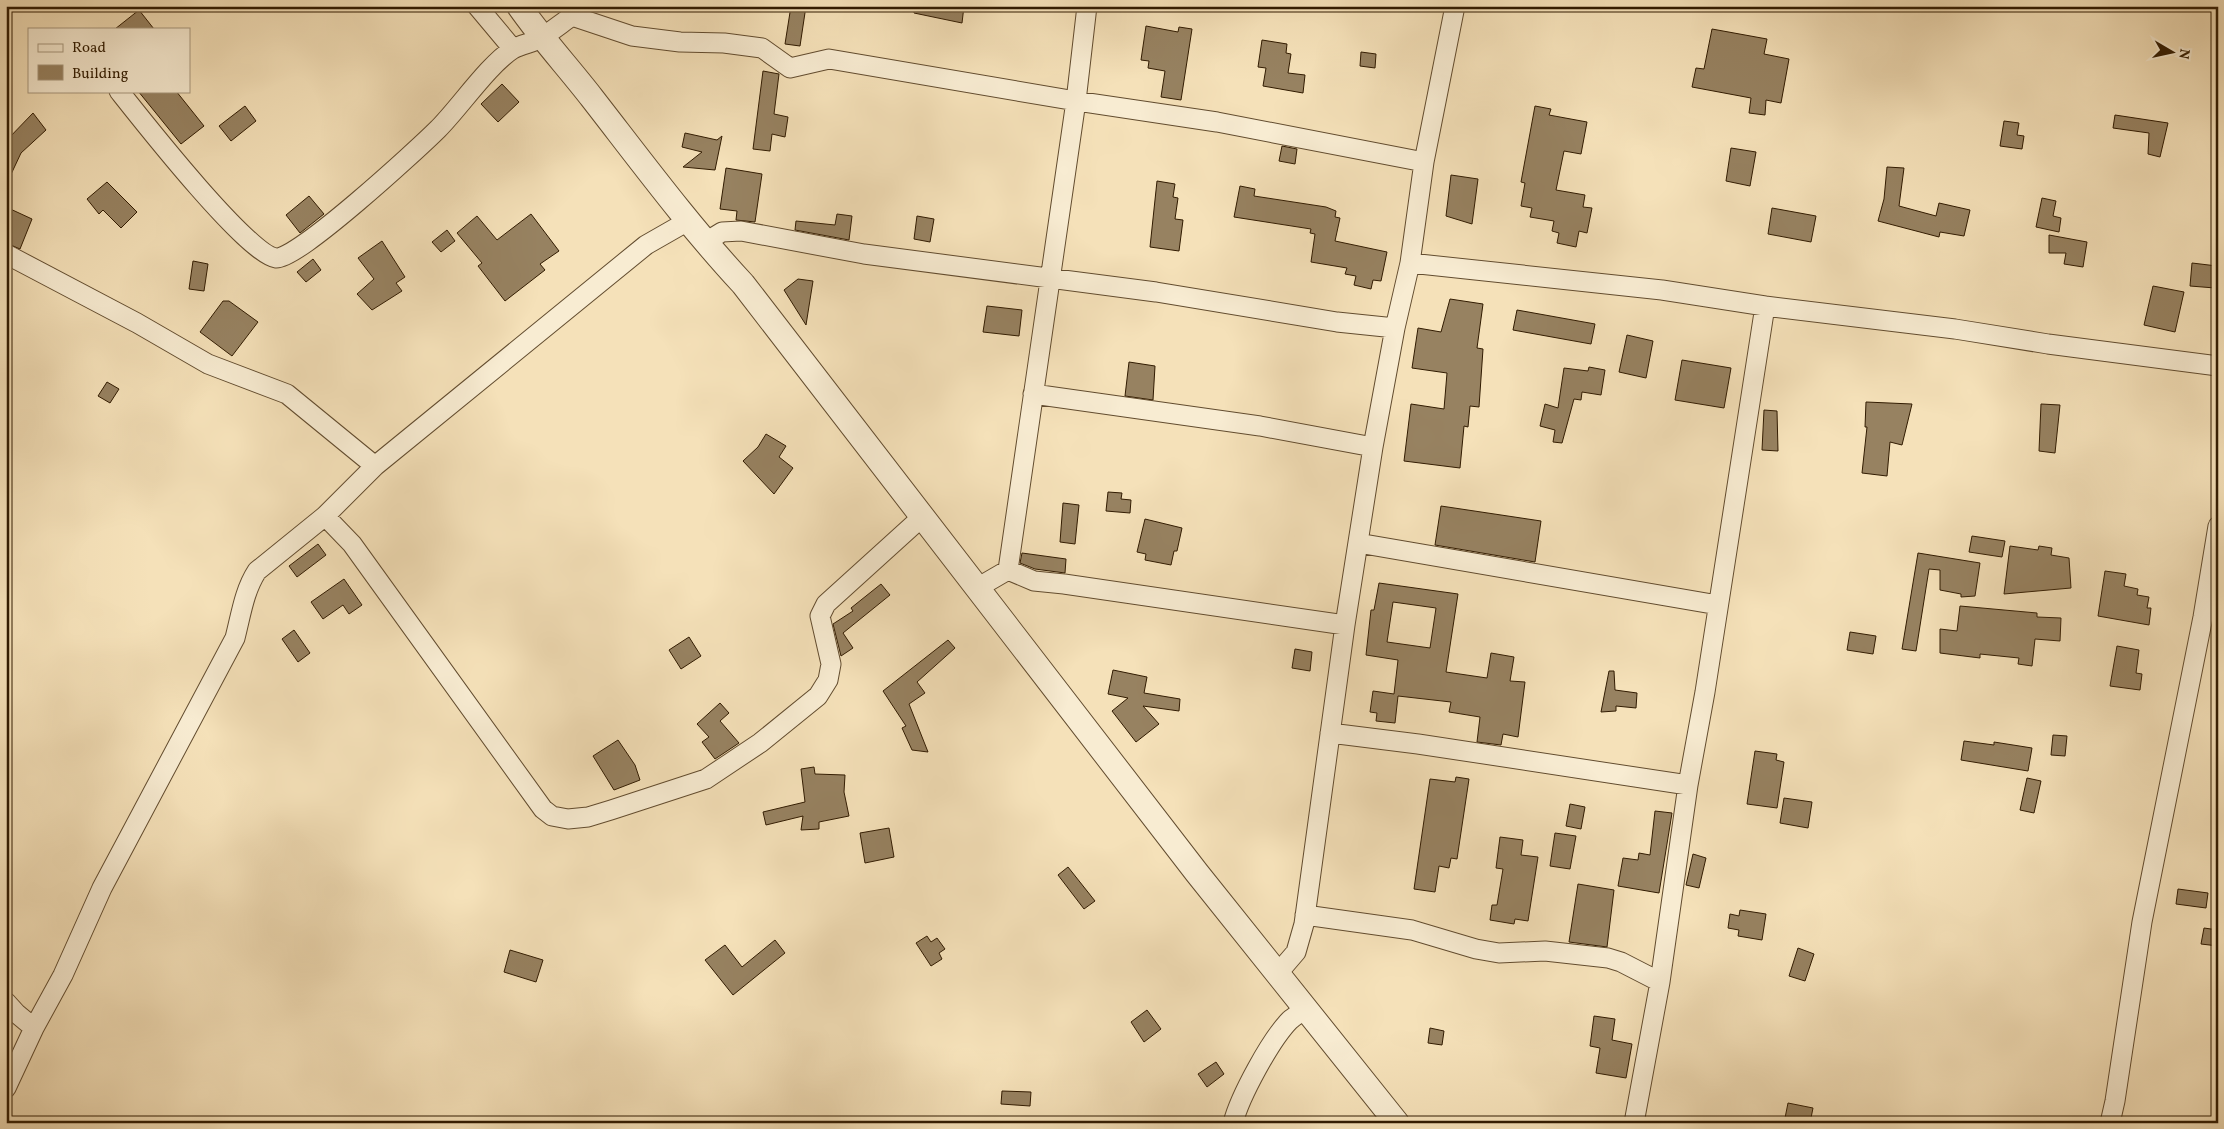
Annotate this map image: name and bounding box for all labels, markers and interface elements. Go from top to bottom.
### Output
legend [28,28,190,92]
north arrow [2146,28,2196,78]
text: Road [72,38,106,59]
text: N [2173,47,2194,60]
text: Building [72,64,129,85]

